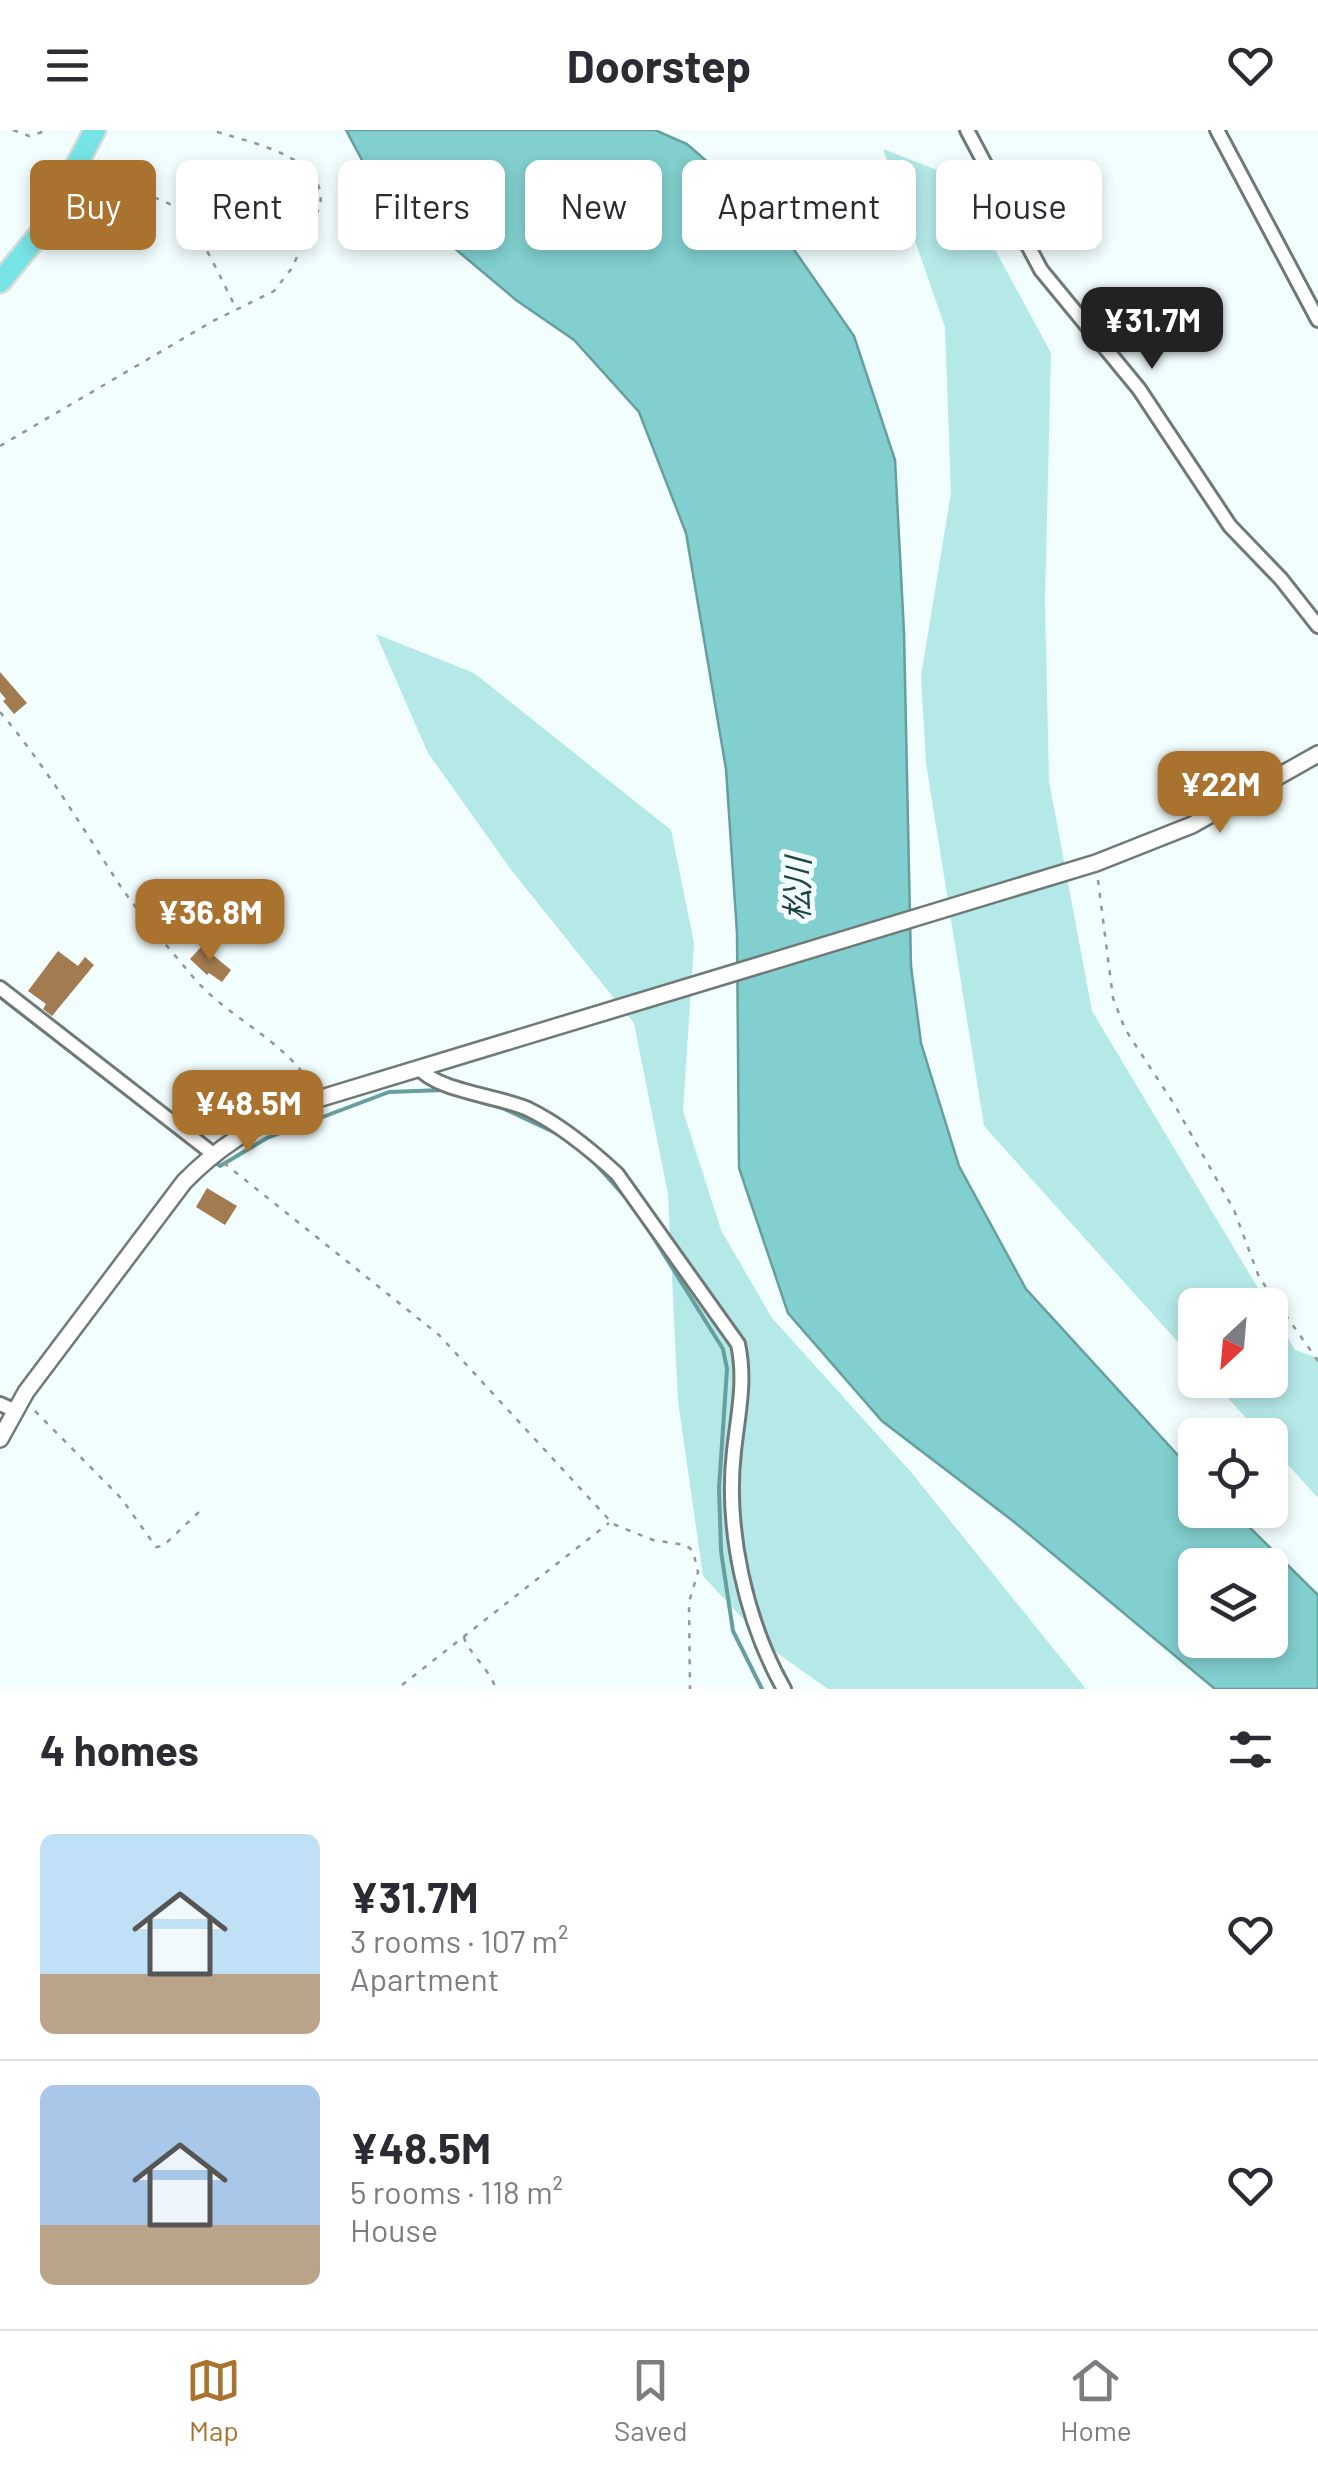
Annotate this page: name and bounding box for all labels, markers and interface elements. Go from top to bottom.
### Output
icon: menu [40,38,95,93]
text: Doorstep [567,38,751,92]
icon: heart [1223,38,1278,93]
chip: Buy [30,160,156,250]
chip: Rent [176,160,318,250]
chip: Filters [338,160,505,250]
chip: New [525,160,662,250]
chip: Apartment [682,160,916,250]
chip: House [936,160,1102,250]
pin: ¥31.7M [1071,287,1233,372]
text: ¥31.7M [1103,300,1201,338]
pin: ¥22M [1161,751,1279,836]
text: ¥22M [1180,764,1260,802]
water label: 松川 [776,854,816,921]
pin: ¥36.8M [129,879,291,964]
text: ¥36.8M [157,892,263,930]
pin: ¥48.5M [167,1070,329,1155]
text: ¥48.5M [194,1083,302,1121]
north arrow [1178,1288,1288,1398]
map controls [1178,1288,1288,1658]
button: locate [1178,1418,1288,1528]
button: layers [1178,1548,1288,1658]
icon: filters [1223,1722,1278,1777]
text: 4 homes [40,1724,199,1774]
text: ¥31.7M [350,1871,478,1921]
icon: home [120,1874,240,1994]
icon: heart [1223,1907,1278,1962]
text: 3 rooms · 107 m² [350,1921,568,1959]
text: Apartment [350,1959,499,1997]
text: ¥48.5M [350,2122,491,2172]
icon: home [120,2125,240,2245]
icon: heart [1223,2158,1278,2213]
text: 5 rooms · 118 m² [350,2172,563,2210]
text: House [350,2210,438,2248]
tab: Map [186,2353,241,2447]
tab: Saved [614,2353,687,2447]
tab: Home [1060,2353,1132,2447]

